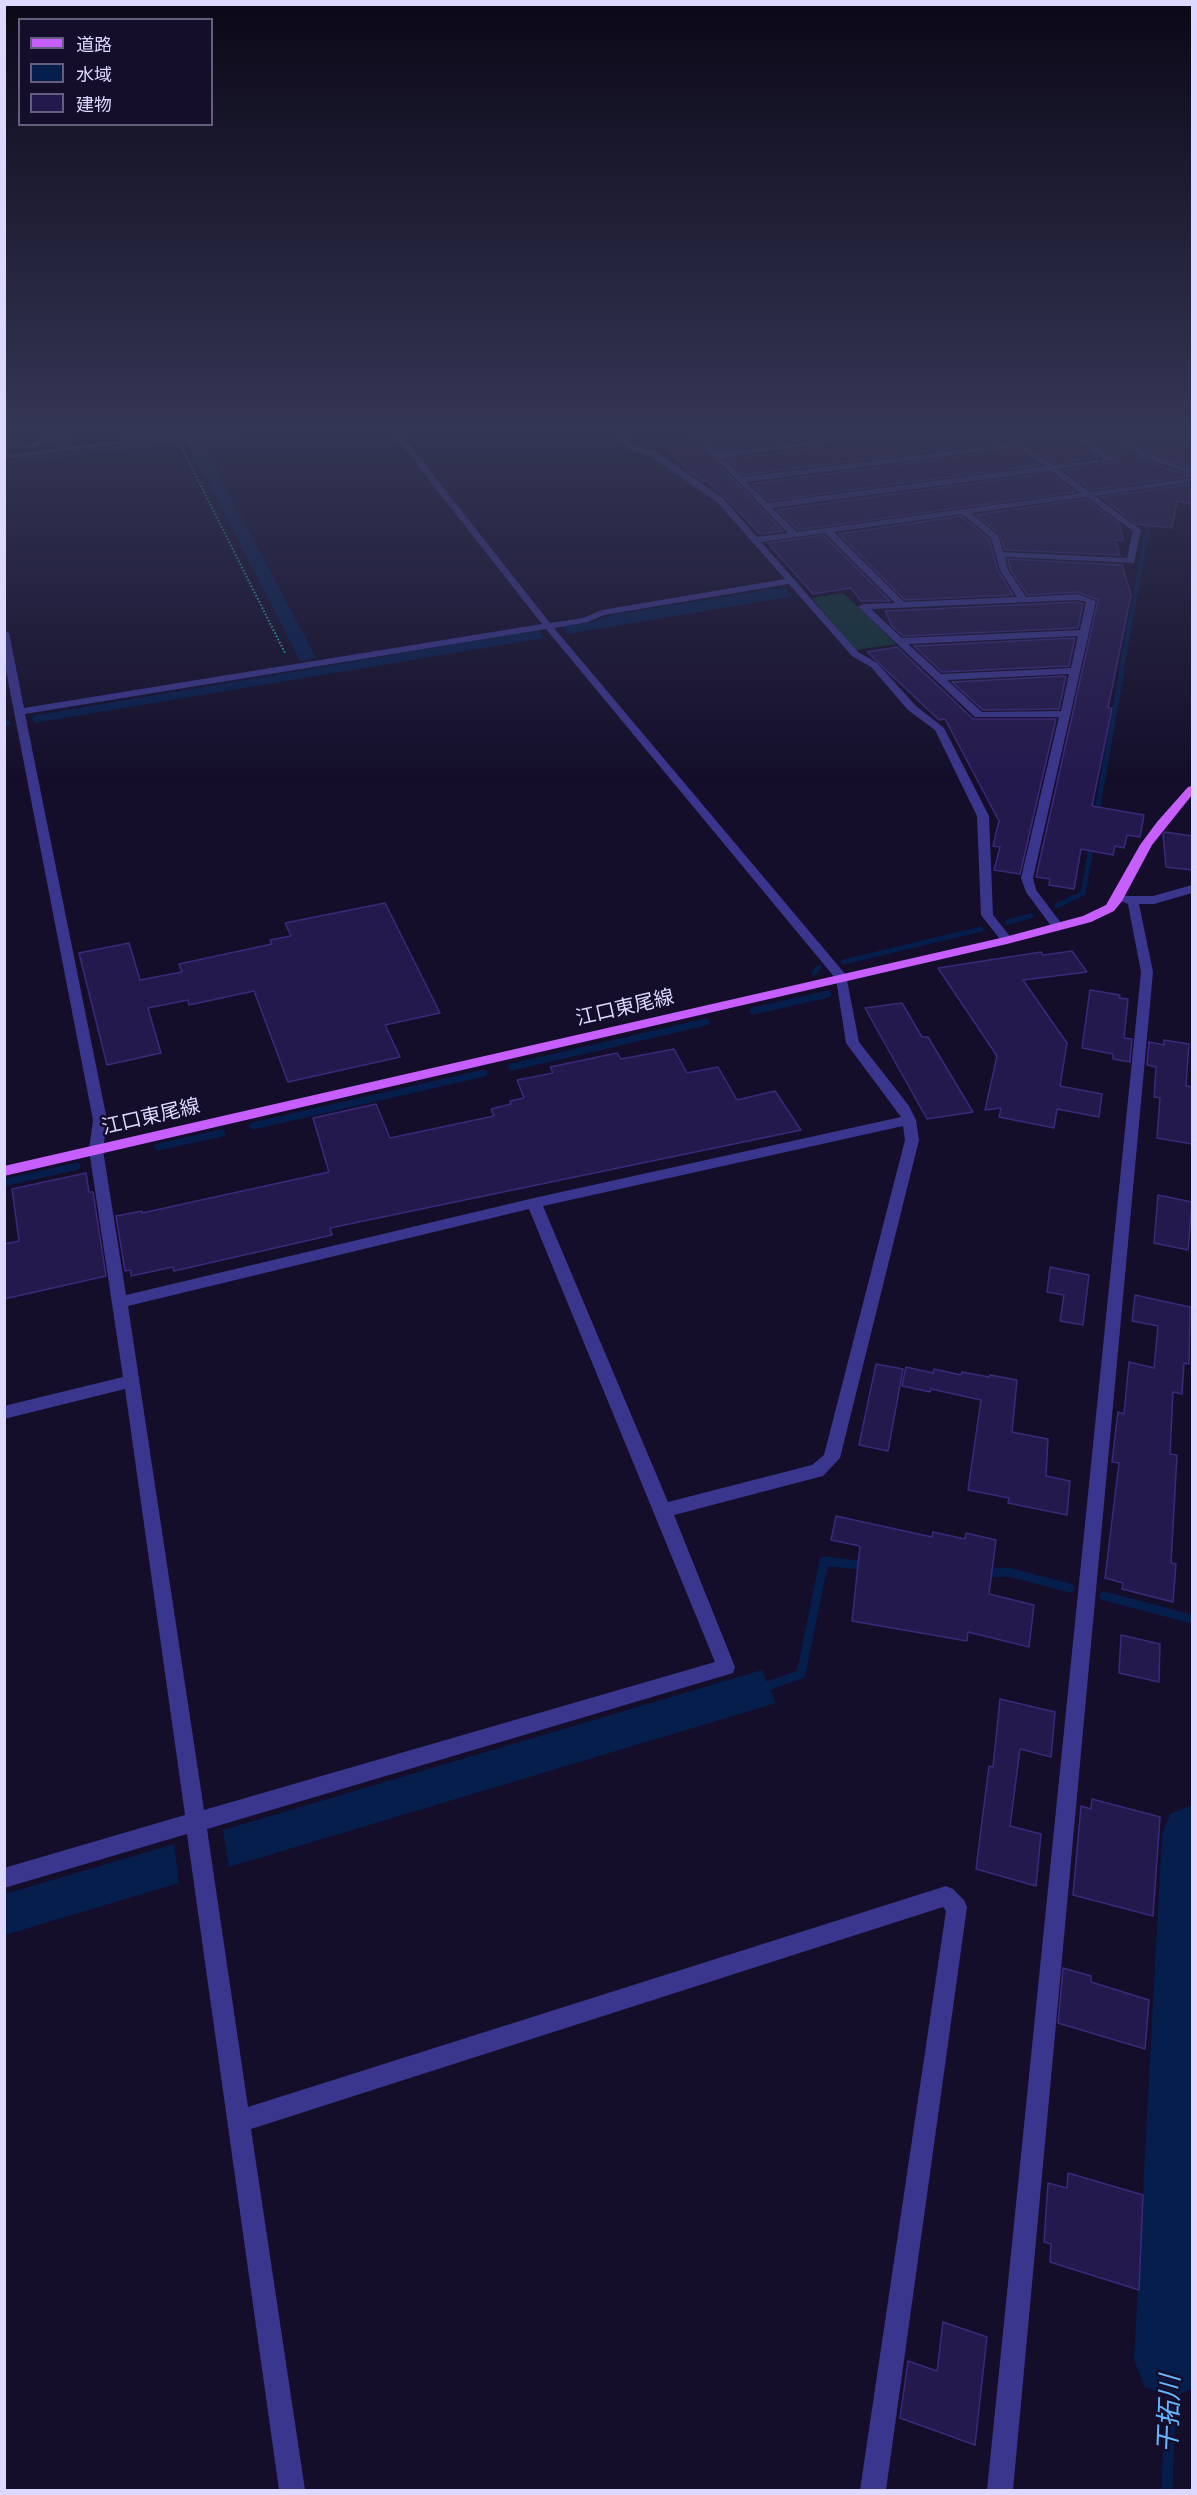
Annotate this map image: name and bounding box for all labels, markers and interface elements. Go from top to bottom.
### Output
legend [18,18,213,126]
text: 道路 [76,34,112,56]
text: 水域 [76,64,112,86]
text: 建物 [76,94,112,116]
street label: 江口東尾線 [574,985,676,1031]
street label: 江口東尾線 [100,1094,202,1140]
water label: 干拓川 [1153,2374,1187,2454]

